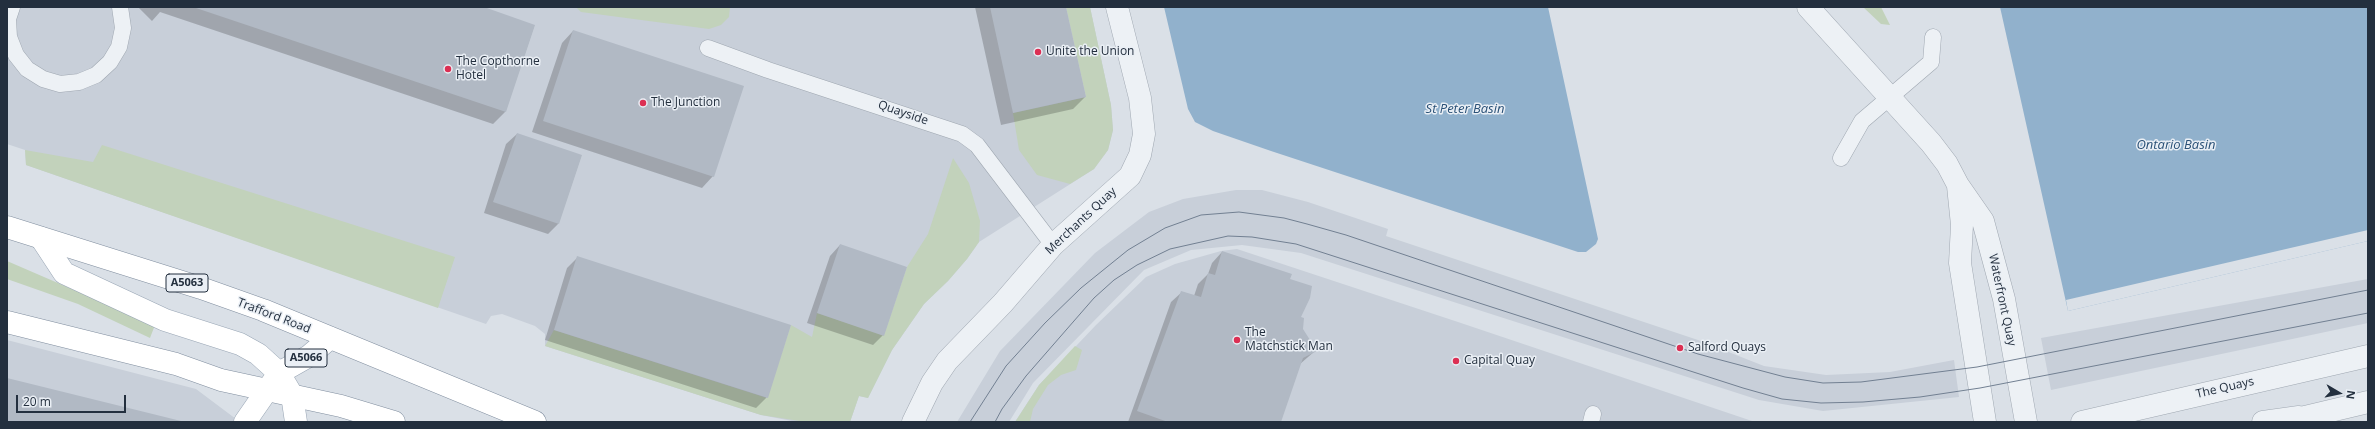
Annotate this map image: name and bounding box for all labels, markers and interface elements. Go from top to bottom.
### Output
place label: Unite the Union [1046,45,1134,59]
marker: Unite the Union [1033,47,1043,57]
place label: The Copthorne Hotel [456,55,540,83]
marker: The Copthorne Hotel [443,64,453,74]
place label: The Junction [651,96,720,110]
marker: The Junction [638,98,648,108]
street label: Quayside [876,98,930,128]
water label: St Peter Basin [1426,101,1504,117]
water label: Ontario Basin [2136,137,2216,153]
street label: Merchants Quay [1042,184,1120,258]
street label: Waterfront Quay [1985,253,2019,347]
road number: A5063 [166,274,208,292]
street label: Trafford Road [235,295,313,337]
place label: The Matchstick Man [1245,326,1333,354]
marker: The Matchstick Man [1232,335,1242,345]
place label: Salford Quays [1688,341,1766,355]
marker: Salford Quays [1675,343,1685,353]
road number: A5066 [285,349,327,367]
place label: Capital Quay [1464,354,1535,368]
marker: Capital Quay [1451,356,1461,366]
north arrow [2319,373,2359,413]
street label: The Quays [2195,374,2255,402]
scale bar [18,387,128,413]
text: N [2343,389,2359,401]
text: 20 m [23,393,51,410]

